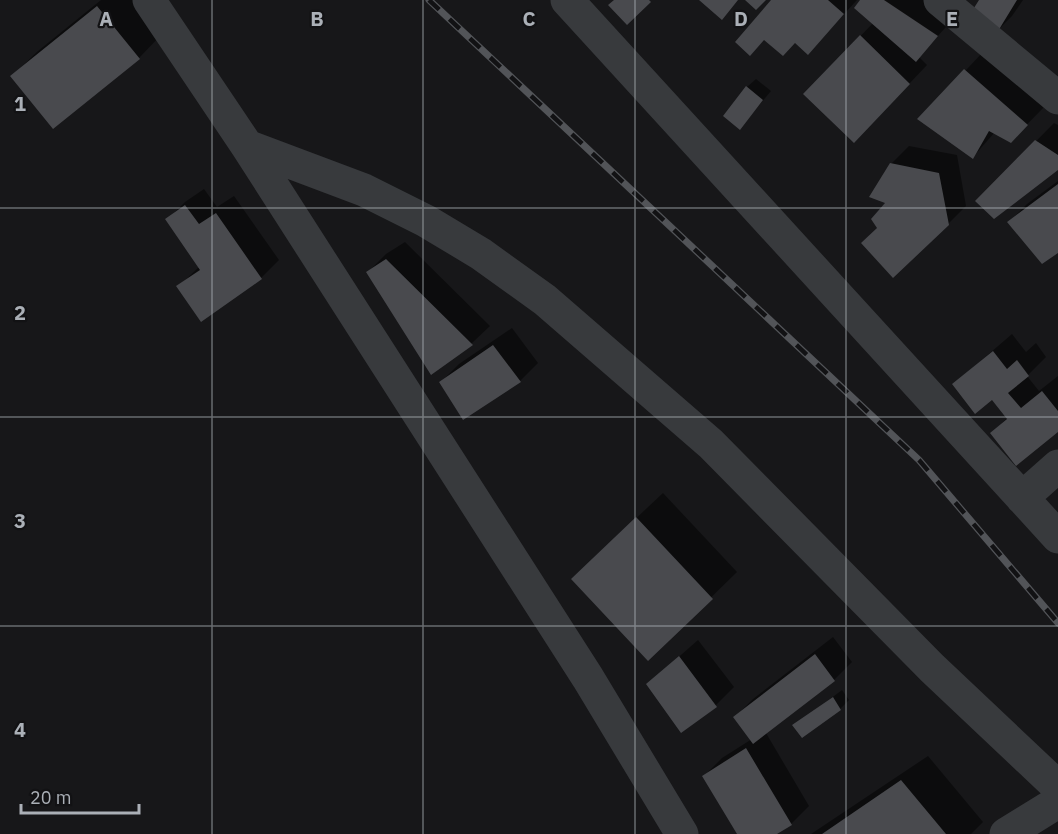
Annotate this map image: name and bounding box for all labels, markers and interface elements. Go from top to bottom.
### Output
text: A [99,5,113,32]
text: B [310,5,324,32]
text: C [522,5,536,32]
text: D [734,5,748,32]
text: E [946,5,958,32]
text: 1 [14,90,26,117]
text: 2 [14,299,26,326]
text: 3 [14,507,26,534]
text: 4 [14,716,26,743]
scale bar [21,777,140,815]
text: 20 m [30,786,72,809]

